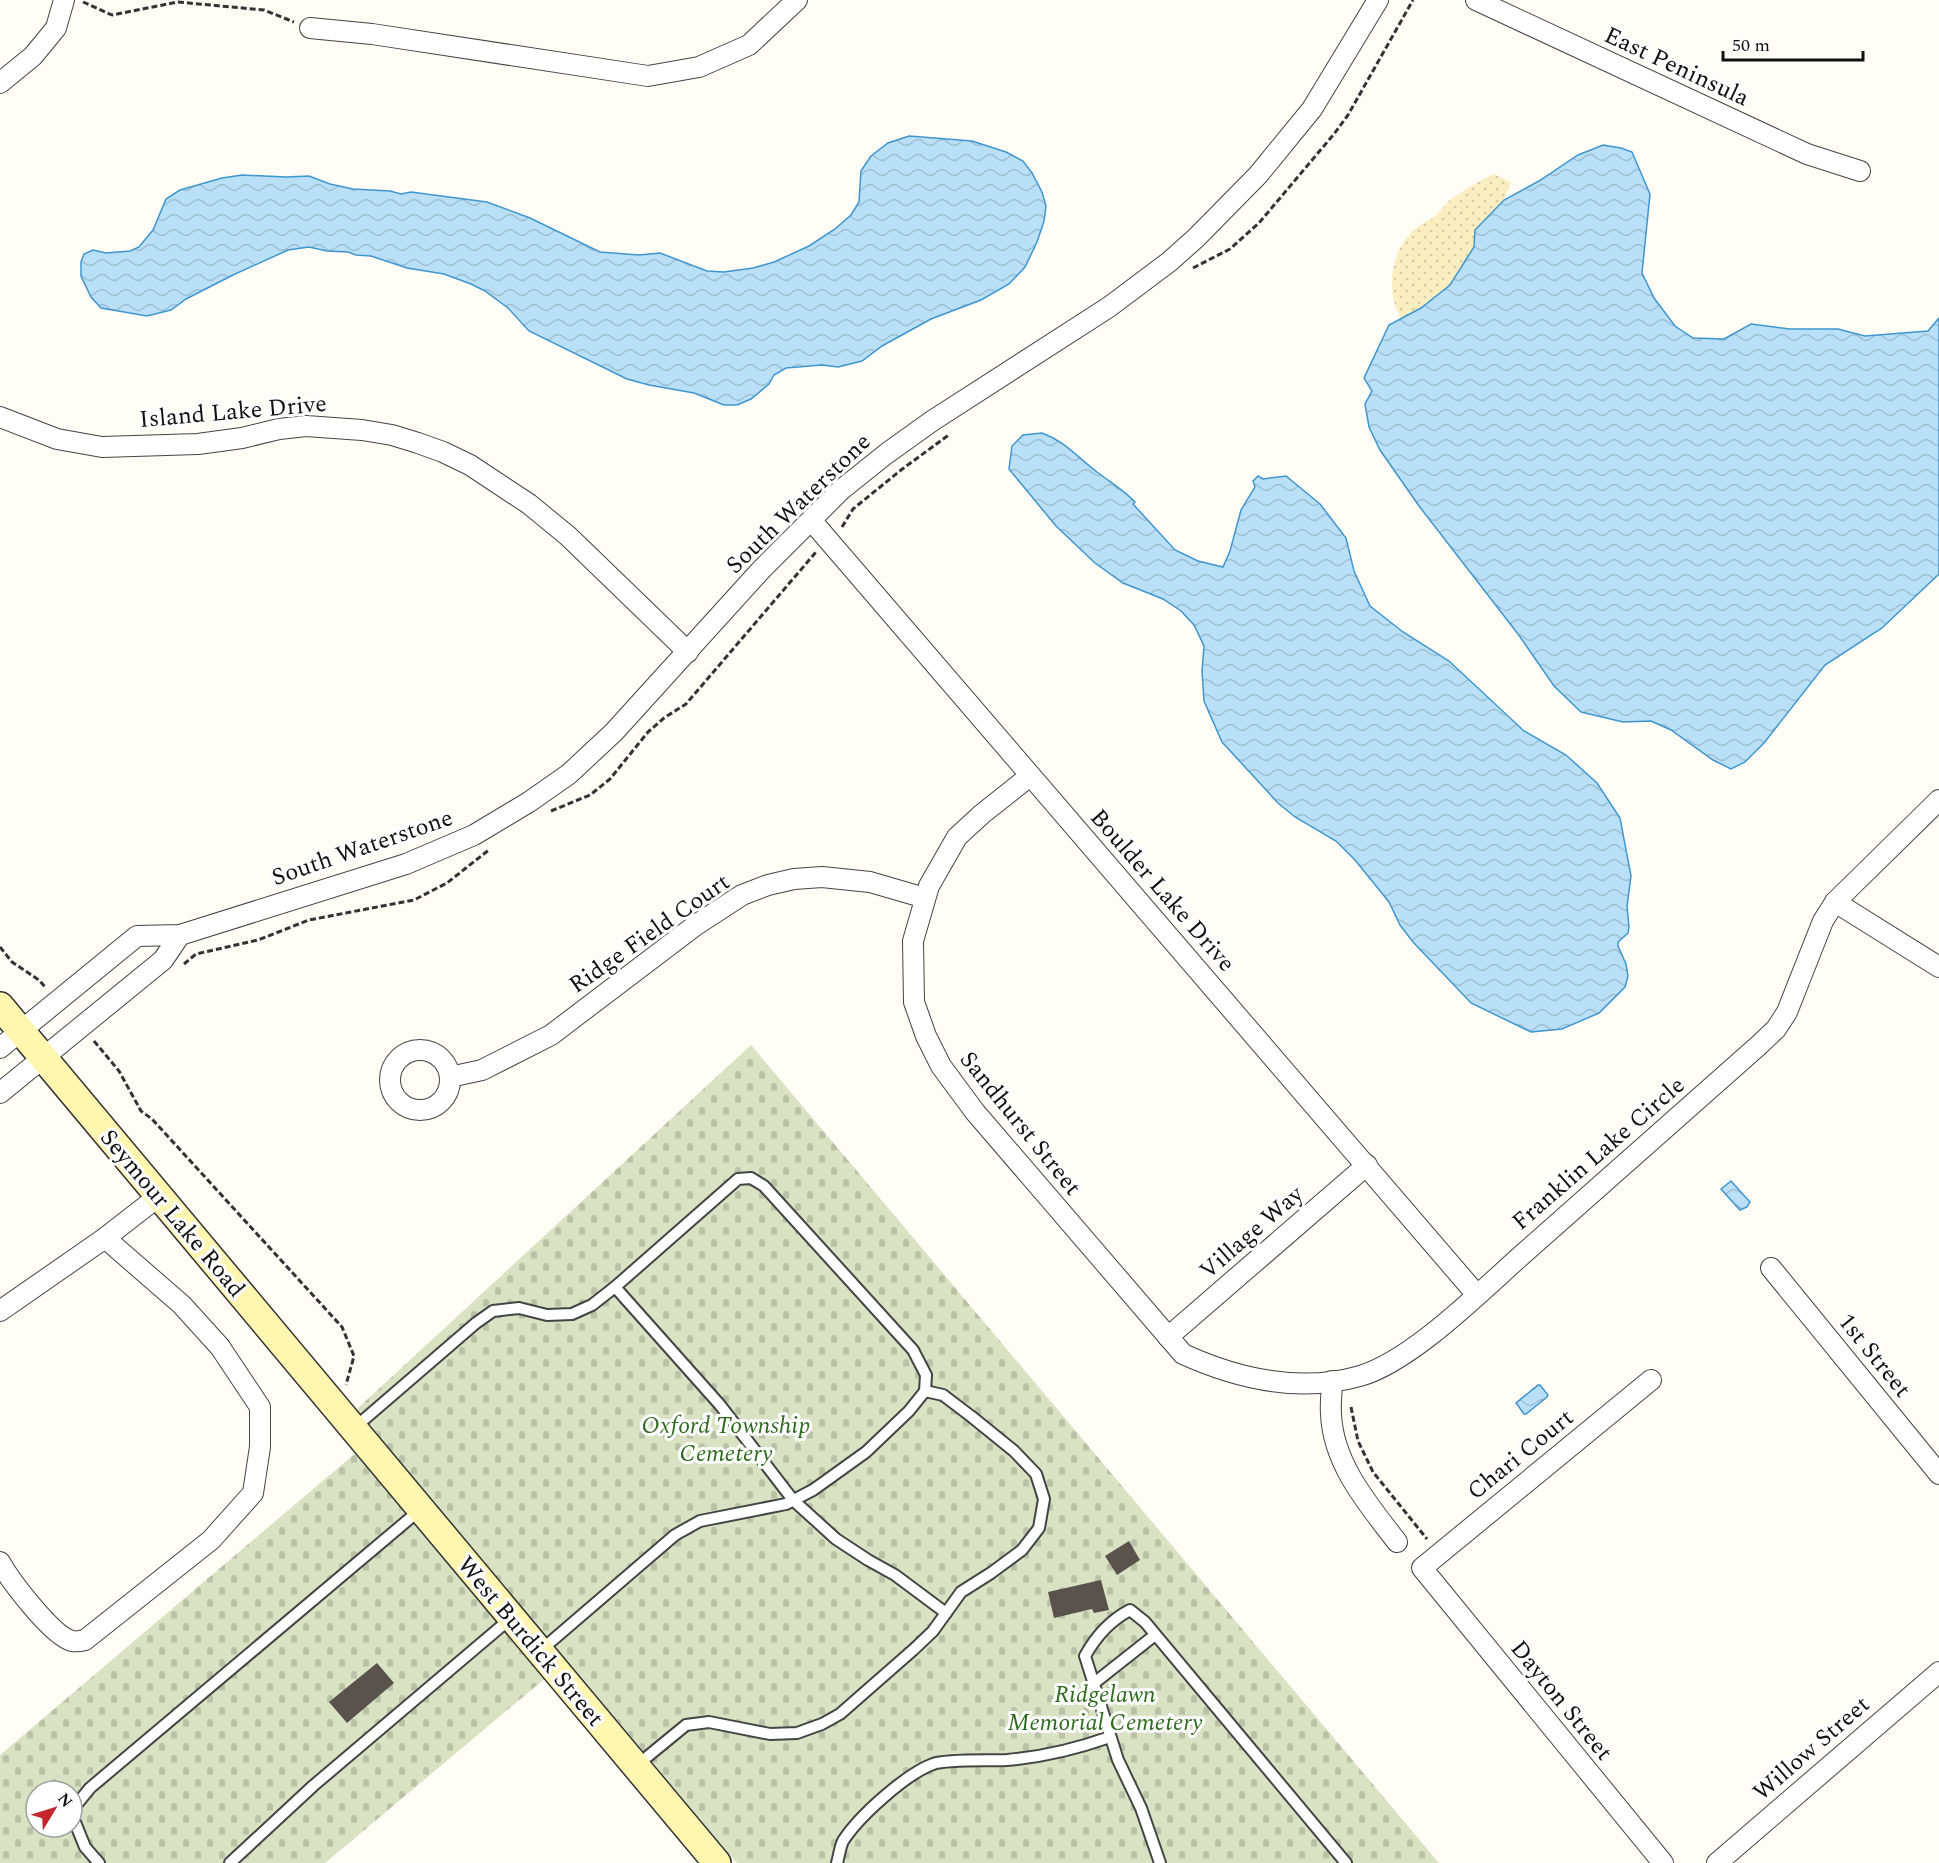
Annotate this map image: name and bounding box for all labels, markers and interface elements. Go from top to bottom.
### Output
street label: East Peninsula [1598,18,1755,116]
scale bar [1723,24,1862,62]
text: 50 m [1732,32,1770,59]
street label: Island Lake Drive [138,386,328,438]
street label: South Waterstone [718,425,879,583]
street label: South Waterstone [267,800,458,896]
street label: Boulder Lake Drive [1081,801,1243,980]
street label: Ridge Field Court [562,865,737,1003]
street label: Sandhurst Street [951,1044,1090,1204]
street label: Franklin Lake Circle [1504,1068,1693,1239]
street label: Seymour Lake Road [91,1122,254,1306]
street label: Village Way [1192,1176,1313,1288]
street label: 1st Street [1829,1306,1920,1406]
street label: Chari Court [1460,1401,1582,1509]
park label: Oxford Township Cemetery [642,1408,810,1472]
street label: West Burdick Street [448,1549,612,1735]
street label: Dayton Street [1501,1633,1621,1769]
park label: Ridgelawn Memorial Cemetery [1008,1677,1203,1741]
street label: Willow Street [1745,1688,1878,1810]
north arrow [24,1779,84,1839]
text: N [52,1788,79,1813]

